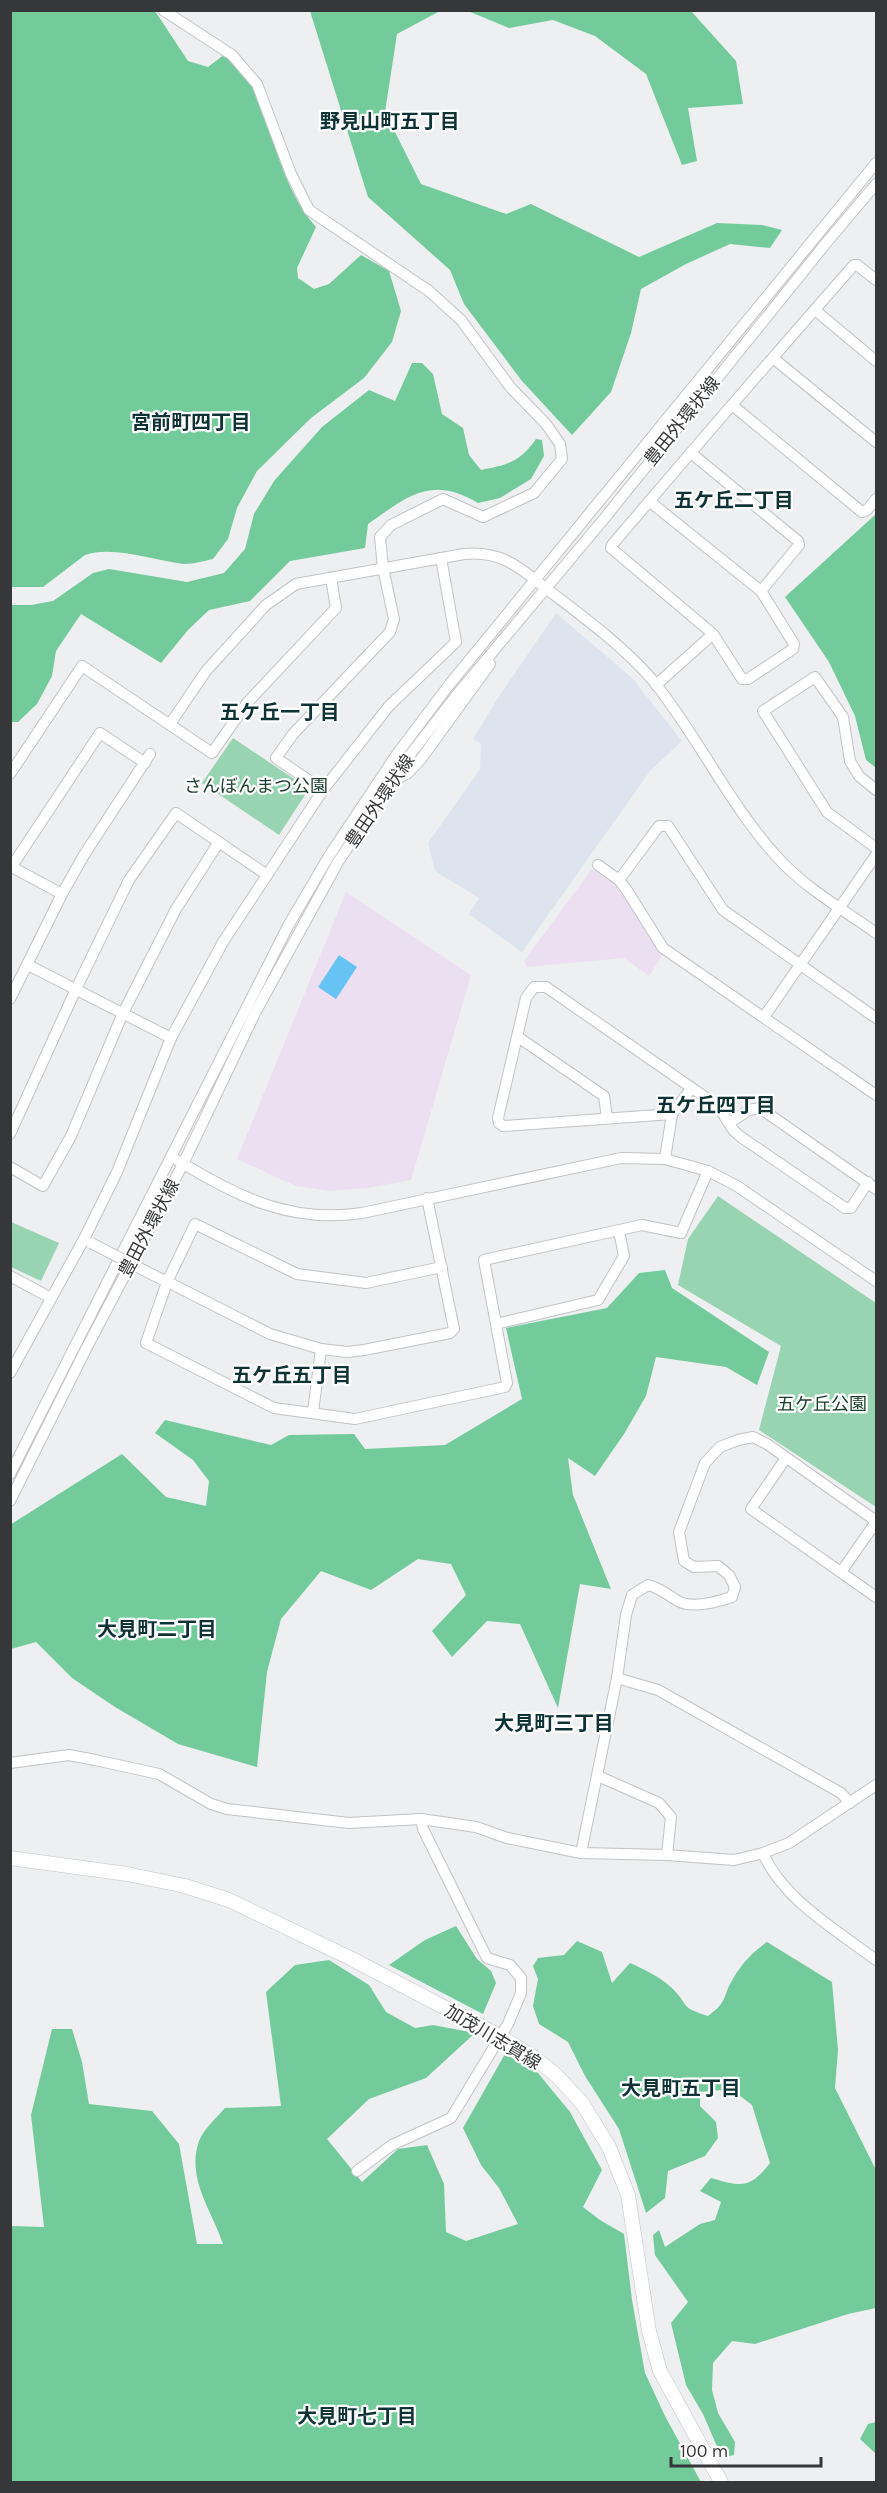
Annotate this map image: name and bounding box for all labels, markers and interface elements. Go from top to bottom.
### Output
district label: 野見山町五丁目 [320,110,460,133]
street label: 豊田外環状線 [639,372,725,470]
district label: 宮前町四丁目 [131,411,251,434]
district label: 五ケ丘二丁目 [674,489,794,512]
district label: 五ケ丘一丁目 [220,701,340,724]
street label: 豊田外環状線 [341,750,419,852]
park label: さんぼんまつ公園 [184,775,328,797]
district label: 五ケ丘四丁目 [656,1094,776,1117]
street label: 豊田外環状線 [114,1175,184,1281]
district label: 五ケ丘五丁目 [232,1364,352,1387]
park label: 五ケ丘公園 [777,1393,867,1415]
district label: 大見町二丁目 [97,1618,217,1641]
district label: 大見町三丁目 [494,1712,614,1735]
street label: 加茂川志賀線 [441,2000,545,2074]
district label: 大見町五丁目 [621,2077,741,2100]
district label: 大見町七丁目 [297,2405,417,2428]
scale bar [671,2430,821,2468]
text: 100 m [680,2440,728,2462]

